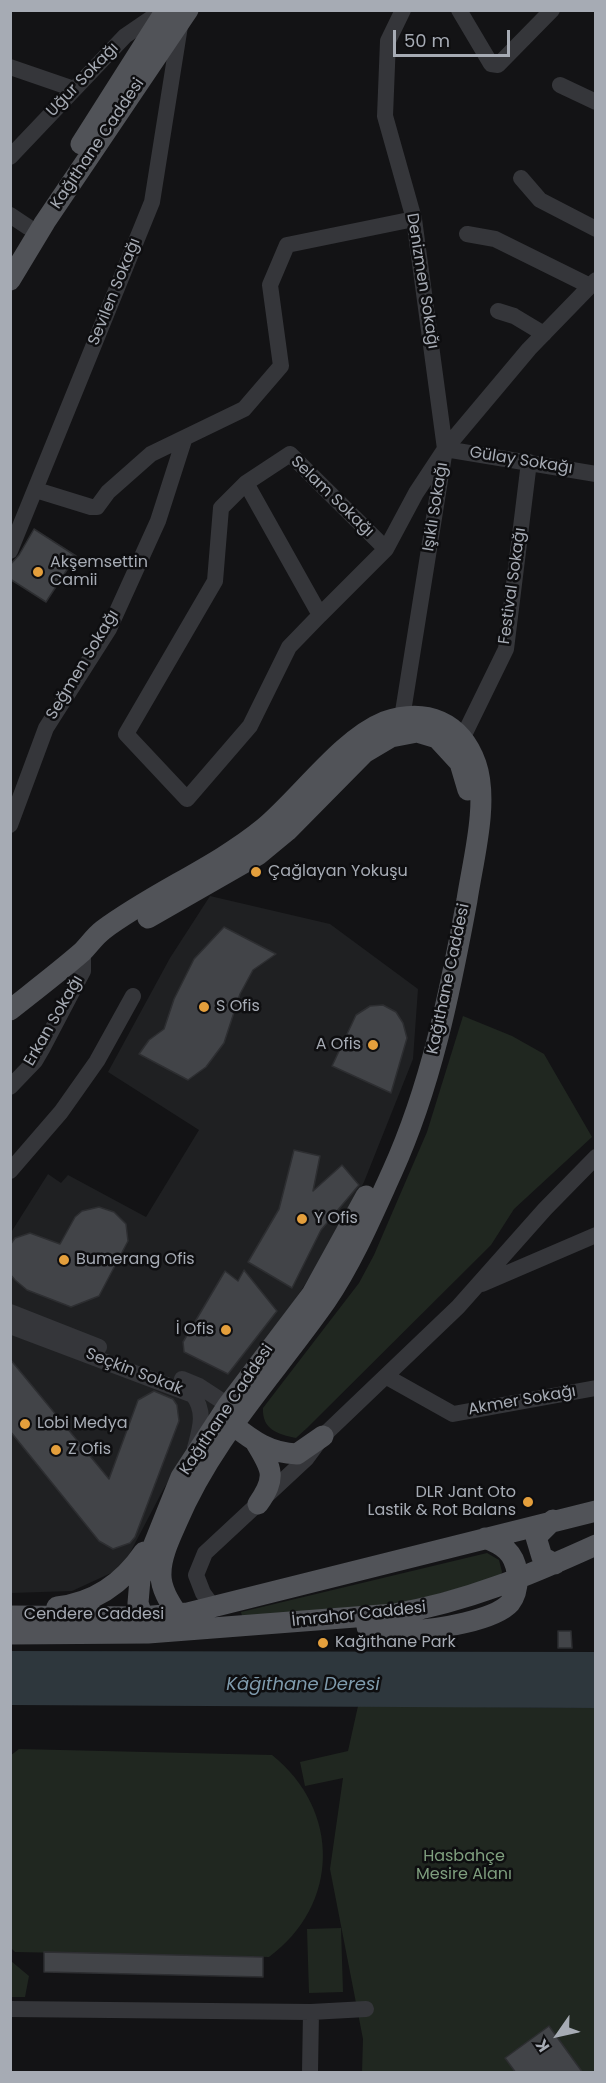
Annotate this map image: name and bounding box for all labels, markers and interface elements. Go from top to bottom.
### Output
scale bar [396,18,513,56]
text: 50 m [404,28,450,53]
street label: Uğur Sokağı [43,39,123,121]
street label: Kağıthane Caddesi [47,75,149,213]
street label: Denizmen Sokağı [402,212,442,350]
street label: Sevilen Sokağı [85,236,145,348]
street label: Gülay Sokağı [468,443,574,479]
street label: Selam Sokağı [286,452,378,542]
street label: Işıklı Sokağı [419,461,453,553]
street label: Festival Sokağı [495,526,531,646]
place label: Akşemsettin Camii [50,553,148,591]
marker: Akşemsettin Camii [31,565,45,579]
street label: Seğmen Sokağı [43,607,123,723]
place label: Çağlayan Yokuşu [268,862,408,882]
marker: Çağlayan Yokuşu [249,865,263,879]
street label: Kağıthane Caddesi [424,902,474,1056]
street label: Erkan Sokağı [20,972,88,1070]
place label: S Ofis [216,997,260,1017]
marker: S Ofis [197,1000,211,1014]
place label: A Ofis [316,1035,361,1055]
marker: A Ofis [366,1038,380,1052]
place label: Y Ofis [314,1209,358,1229]
marker: Y Ofis [295,1212,309,1226]
place label: Bumerang Ofis [76,1250,195,1270]
marker: Bumerang Ofis [57,1253,71,1267]
place label: İ Ofis [176,1320,214,1340]
marker: İ Ofis [219,1323,233,1337]
street label: Kağıthane Caddesi [176,1341,278,1479]
street label: Seçkin Sokak [83,1345,185,1399]
street label: Akmer Sokağı [467,1382,577,1420]
place label: Lobi Medya [37,1414,128,1434]
marker: Lobi Medya [18,1417,32,1431]
place label: Z Ofis [68,1440,111,1460]
marker: Z Ofis [49,1443,63,1457]
place label: DLR Jant Oto Lastik & Rot Balans [368,1483,516,1521]
marker: DLR Jant Oto Lastik & Rot Balans [521,1495,535,1509]
street label: İmrahor Caddesi [291,1598,427,1632]
street label: Cendere Caddesi [24,1605,164,1625]
place label: Kağıthane Park [335,1633,456,1653]
marker: Kağıthane Park [316,1636,330,1650]
water label: Kâğıthane Deresi [226,1674,380,1696]
park label: Hasbahçe Mesire Alanı [416,1847,512,1885]
north arrow [528,2005,588,2065]
text: K [530,2034,555,2056]

